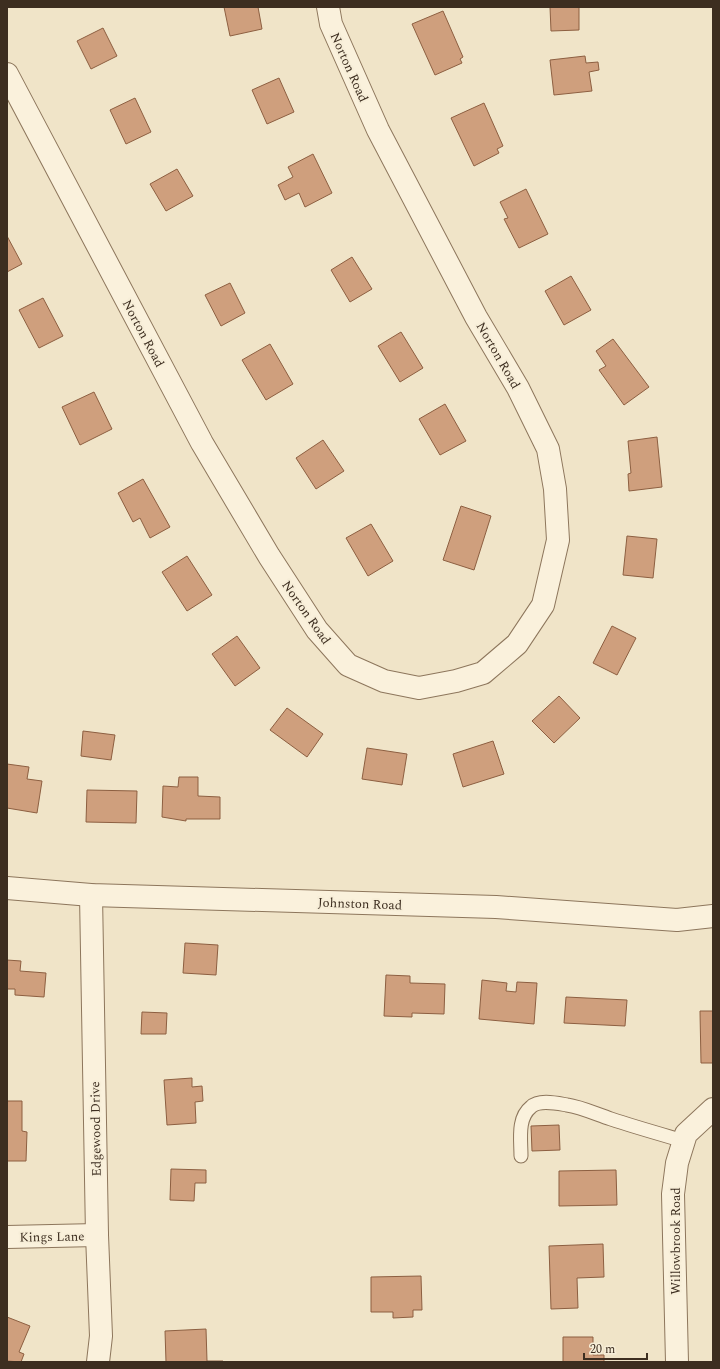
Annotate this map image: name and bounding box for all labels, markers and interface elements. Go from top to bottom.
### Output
street label: Norton Road [325,29,373,105]
street label: Norton Road [117,296,169,371]
street label: Norton Road [471,318,525,393]
street label: Norton Road [277,576,336,649]
street label: Johnston Road [318,893,402,915]
street label: Edgewood Drive [85,1081,107,1177]
street label: Willowbrook Road [666,1187,686,1295]
street label: Kings Lane [19,1226,85,1248]
scale bar [584,1335,647,1361]
text: 20 m [590,1340,615,1359]

